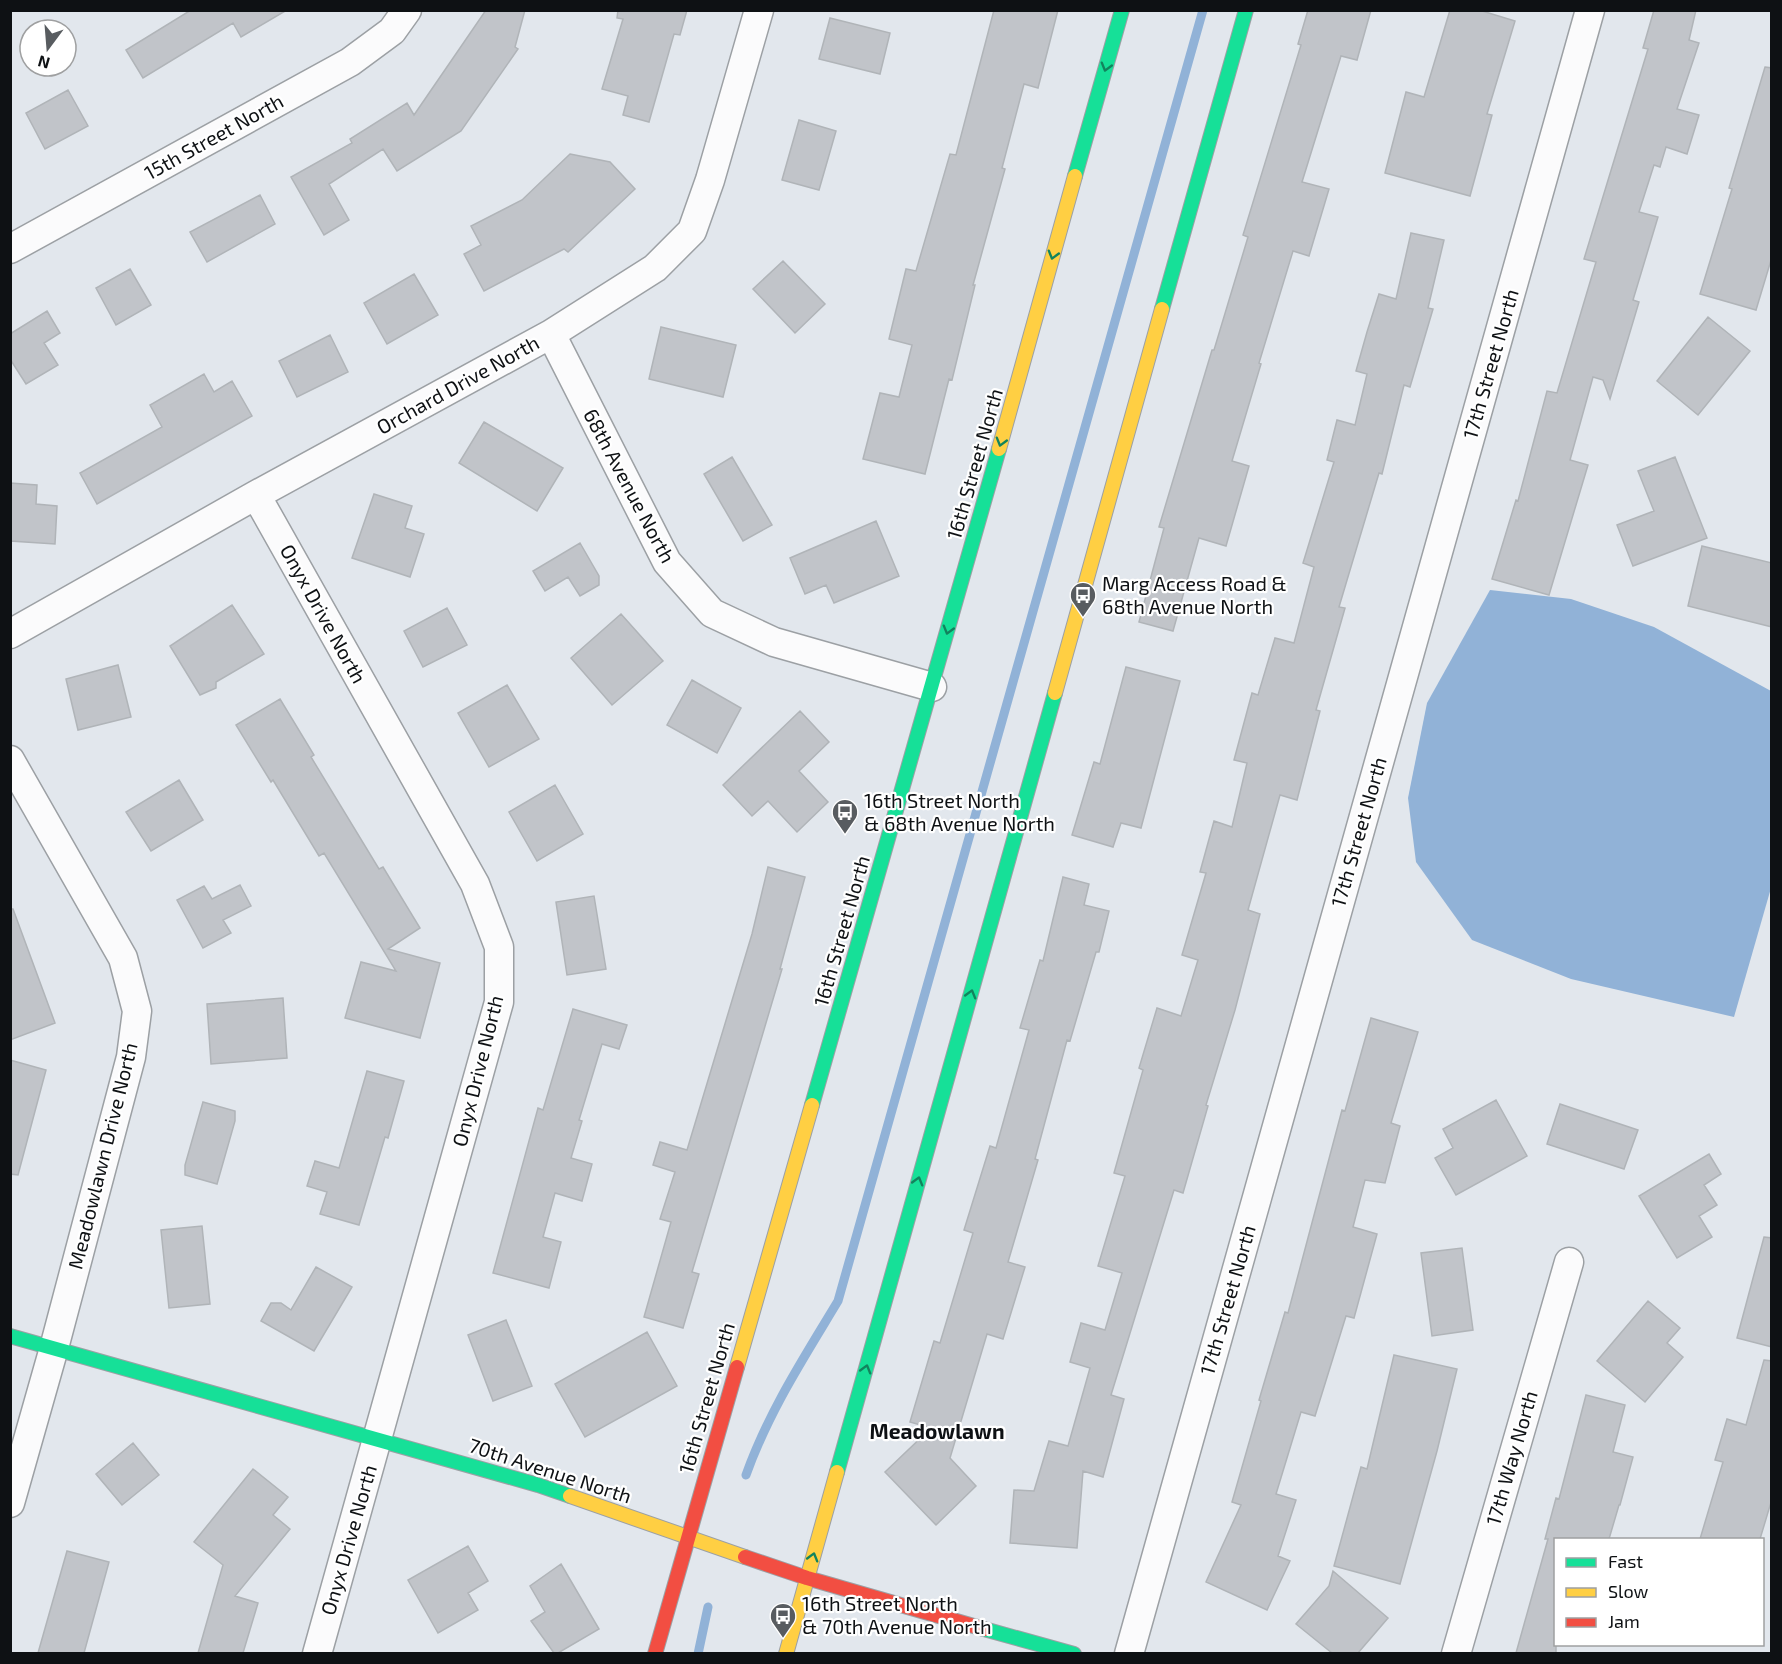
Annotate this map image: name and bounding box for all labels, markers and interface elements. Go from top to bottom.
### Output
north arrow [18,18,78,78]
text: N [36,52,52,74]
one-way arrow [1101,61,1113,72]
street label: 15th Street North [140,88,287,184]
one-way arrow [1048,250,1061,260]
street label: 17th Street North [1457,286,1523,441]
street label: Orchard Drive North [372,330,543,439]
street label: 16th Street North [941,385,1007,542]
street label: 68th Avenue North [579,404,681,567]
one-way arrow [996,437,1008,447]
street label: Onyx Drive North [276,540,372,687]
place label: Marg Access Road & 68th Avenue North [1102,571,1287,618]
bus stop icon: Marg Access Road & 68th Avenue North [1068,580,1098,618]
one-way arrow [943,624,955,635]
street label: 17th Street North [1325,754,1391,909]
place label: 16th Street North & 68th Avenue North [864,788,1055,835]
bus stop icon: 16th Street North & 68th Avenue North [830,797,860,835]
street label: 16th Street North [808,852,874,1009]
one-way arrow [964,989,976,999]
street label: Onyx Drive North [447,993,507,1149]
street label: Meadowlawn Drive North [62,1040,142,1272]
one-way arrow [911,1176,924,1186]
street label: 17th Street North [1194,1222,1260,1377]
street label: 16th Street North [673,1319,739,1476]
one-way arrow [859,1364,871,1375]
street label: 17th Way North [1480,1388,1542,1528]
district label: Meadowlawn [869,1418,1005,1443]
street label: 70th Avenue North [466,1432,635,1508]
street label: Onyx Drive North [315,1462,381,1618]
legend [1554,1538,1764,1646]
text: Fast [1608,1550,1643,1572]
one-way arrow [806,1552,818,1563]
text: Slow [1608,1580,1649,1602]
place label: 16th Street North & 70th Avenue North [802,1591,992,1638]
bus stop icon: 16th Street North & 70th Avenue North [768,1601,798,1639]
text: Jam [1608,1610,1640,1632]

